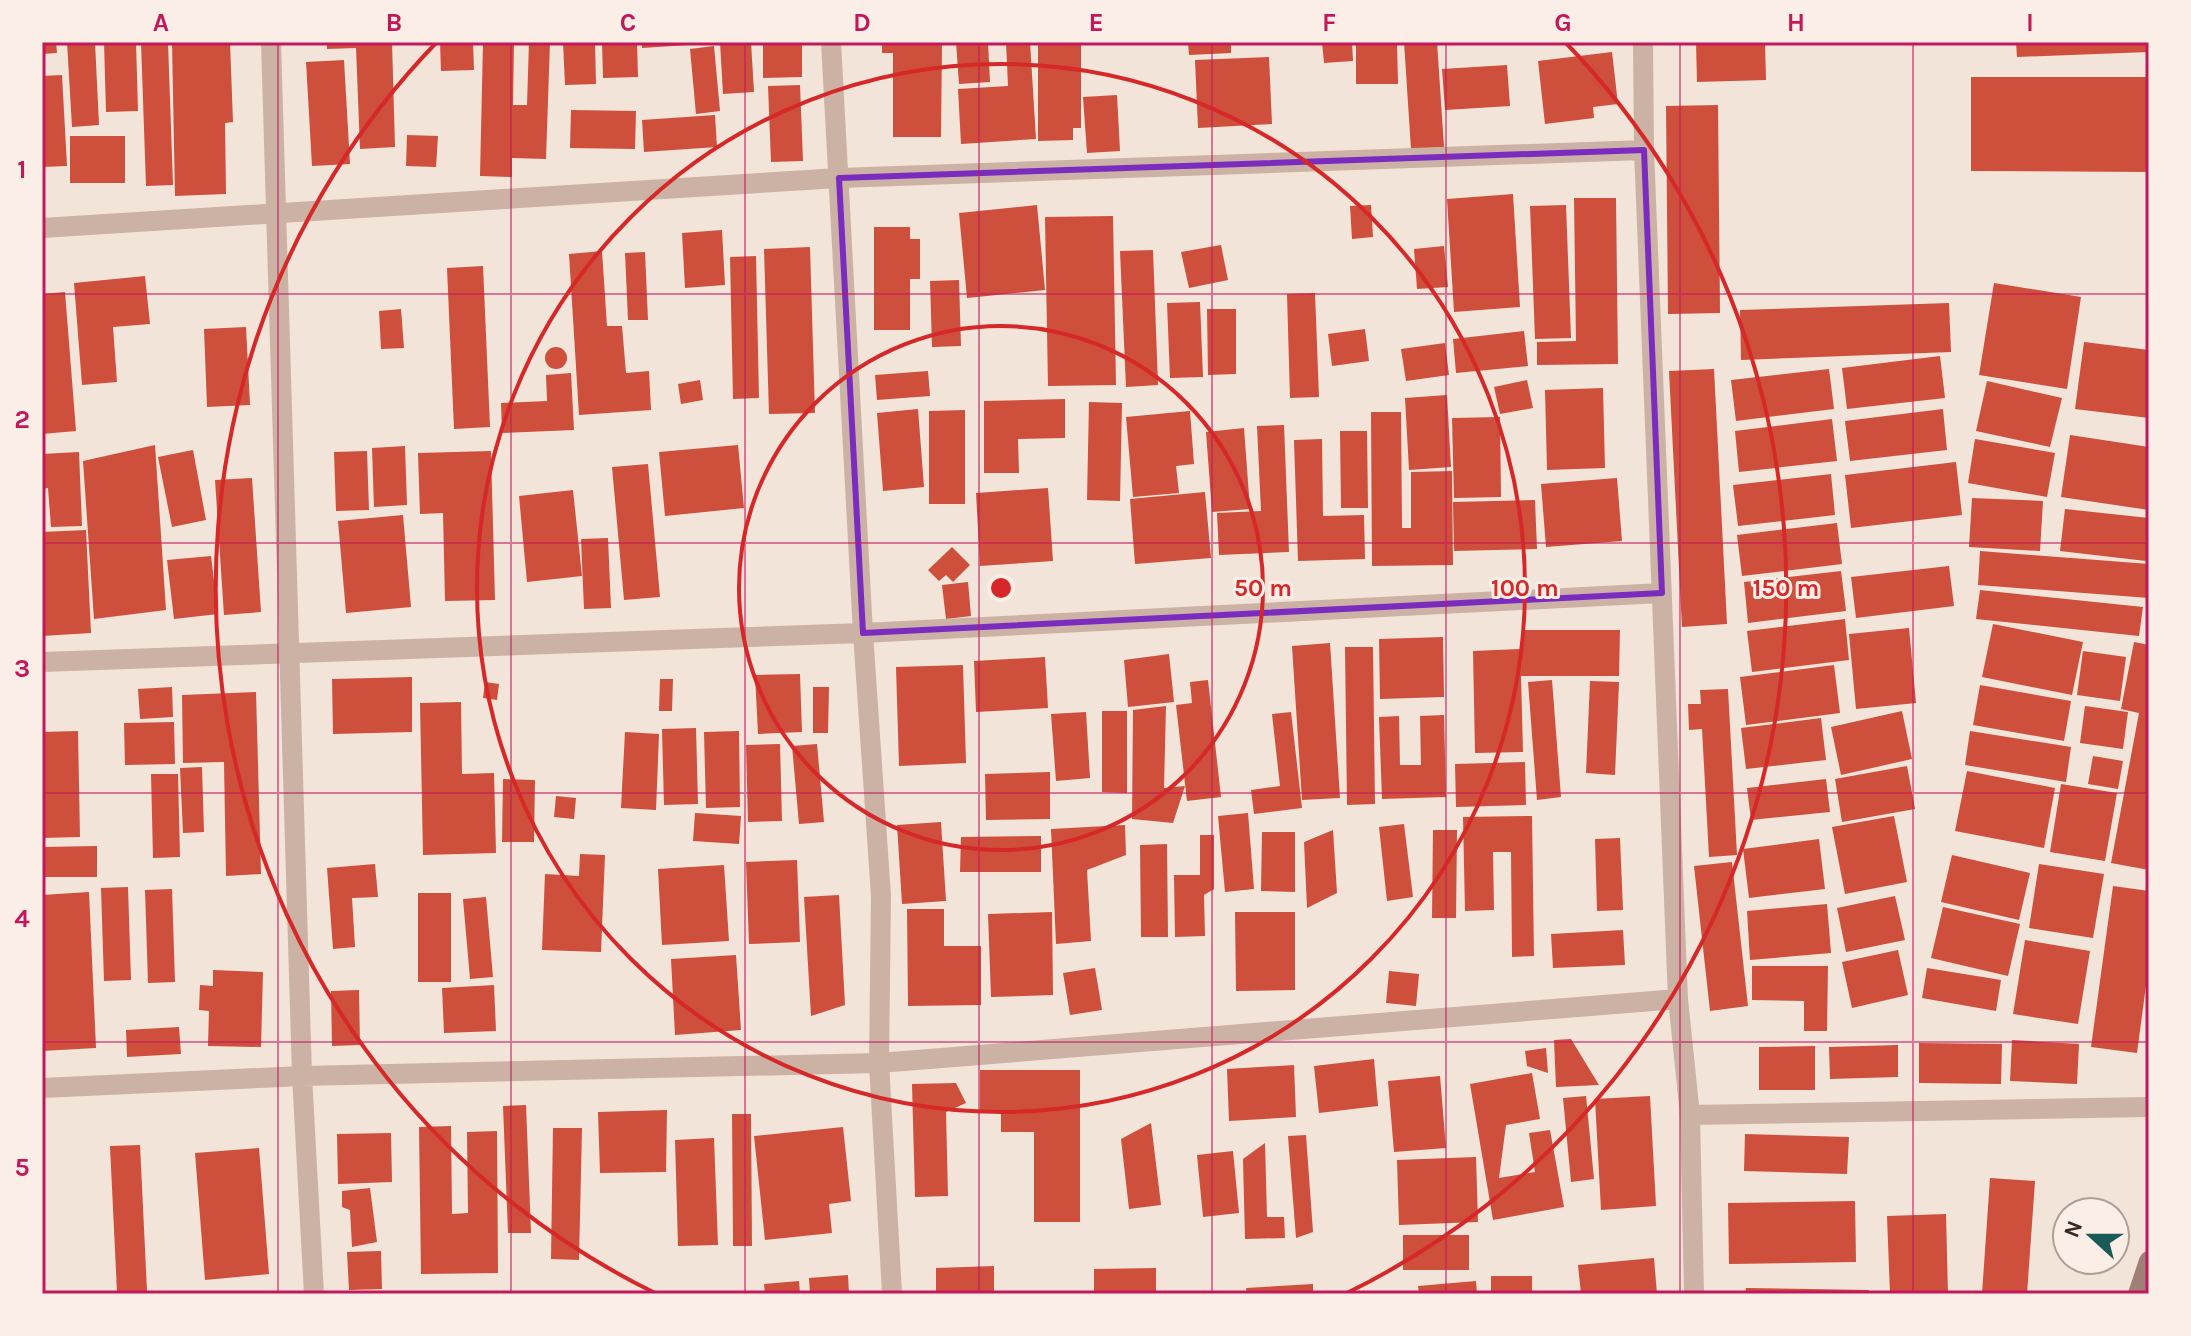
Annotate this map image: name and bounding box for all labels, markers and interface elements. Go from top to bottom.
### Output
text: A [153,7,169,38]
text: B [386,7,402,38]
text: C [620,7,636,38]
text: D [853,7,871,38]
text: E [1088,7,1104,38]
text: F [1322,7,1336,38]
text: G [1554,7,1572,38]
text: H [1787,7,1805,38]
text: I [2026,7,2034,38]
text: 1 [17,154,27,185]
text: 2 [14,404,30,435]
centre of rings [987,574,1015,602]
text: 50 m [1234,574,1292,602]
text: 100 m [1491,574,1559,602]
text: 150 m [1753,574,1819,602]
text: 3 [14,653,30,684]
text: 4 [14,903,30,934]
text: 5 [14,1152,30,1183]
north arrow [2051,1196,2131,1276]
text: N [2058,1217,2088,1241]

